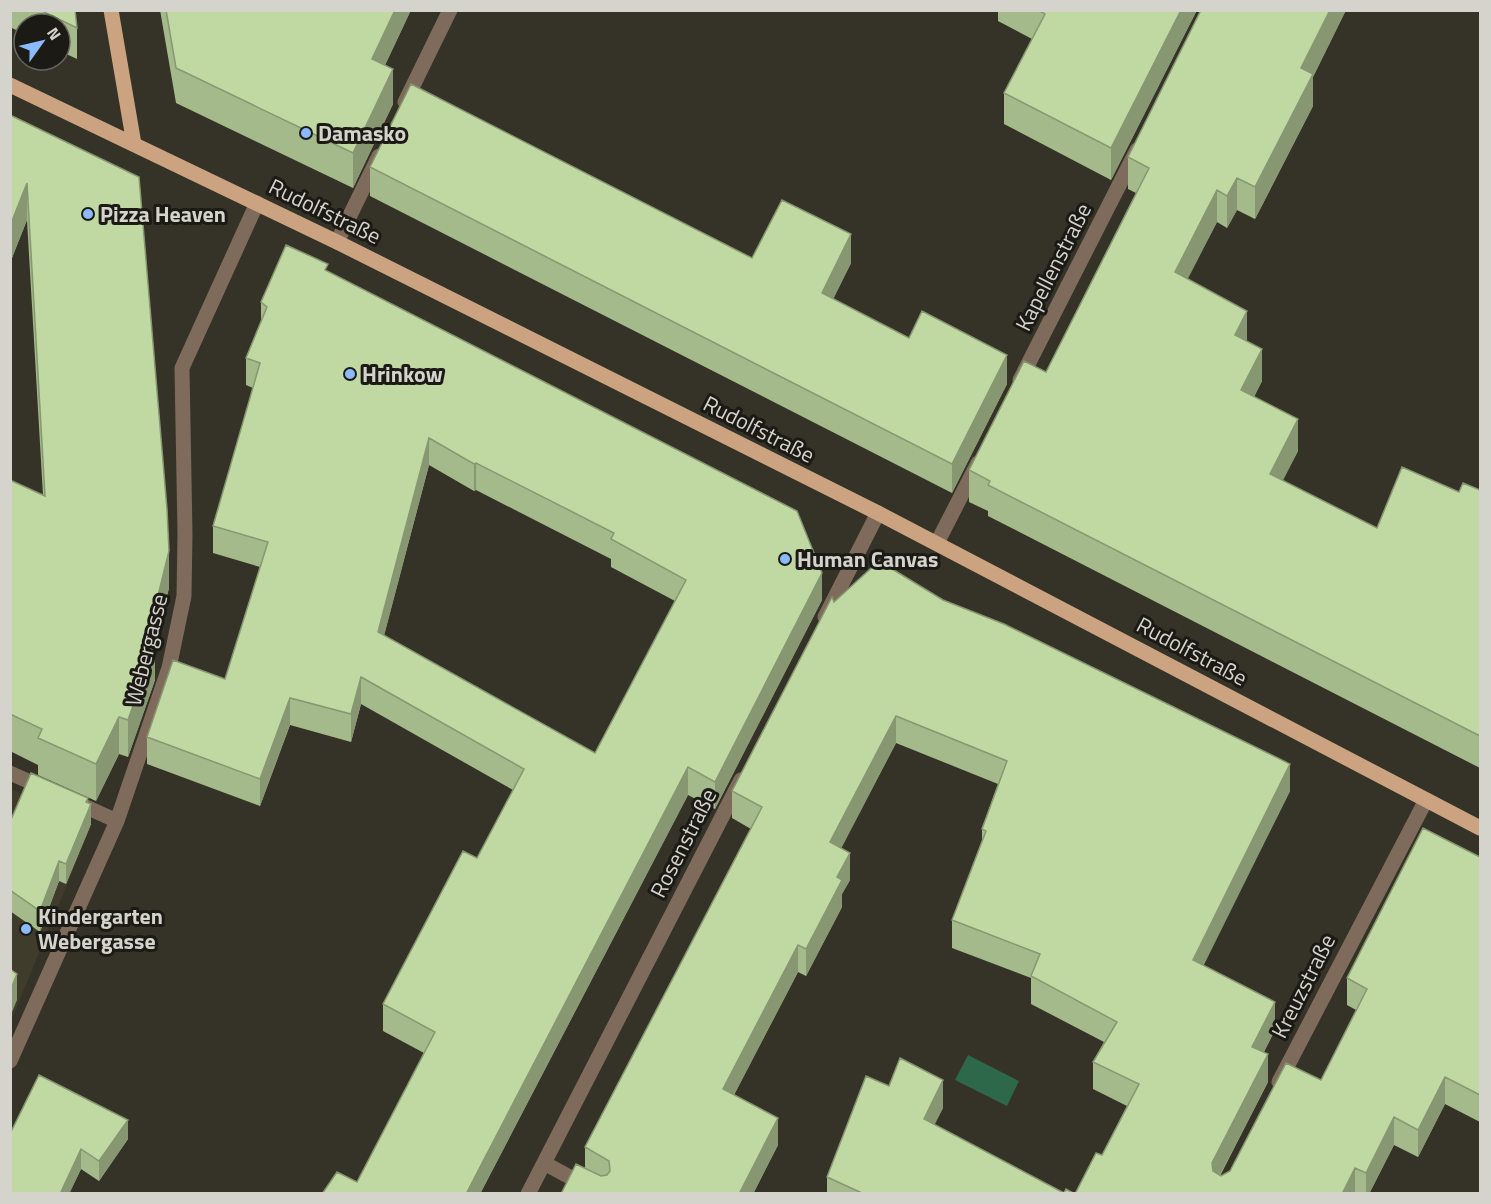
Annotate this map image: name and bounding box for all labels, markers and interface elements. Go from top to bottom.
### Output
north arrow [12,12,72,72]
text: N [41,22,67,45]
place label: Damasko [318,116,406,150]
marker: Damasko [299,126,313,140]
street label: Rudolfstraße [263,169,387,253]
place label: Pizza Heaven [100,197,226,231]
street label: Kapellenstraße [1006,197,1100,337]
marker: Pizza Heaven [81,207,95,221]
place label: Hrinkow [362,357,443,391]
marker: Hrinkow [343,367,357,381]
street label: Rudolfstraße [697,386,821,472]
place label: Human Canvas [797,542,938,576]
marker: Human Canvas [778,552,792,566]
street label: Webergasse [116,590,176,710]
street label: Rudolfstraße [1131,608,1253,694]
street label: Rosenstraße [641,783,725,903]
place label: Kindergarten Webergasse [38,899,163,958]
marker: Kindergarten Webergasse [19,922,33,936]
street label: Kreuzstraße [1262,928,1344,1044]

